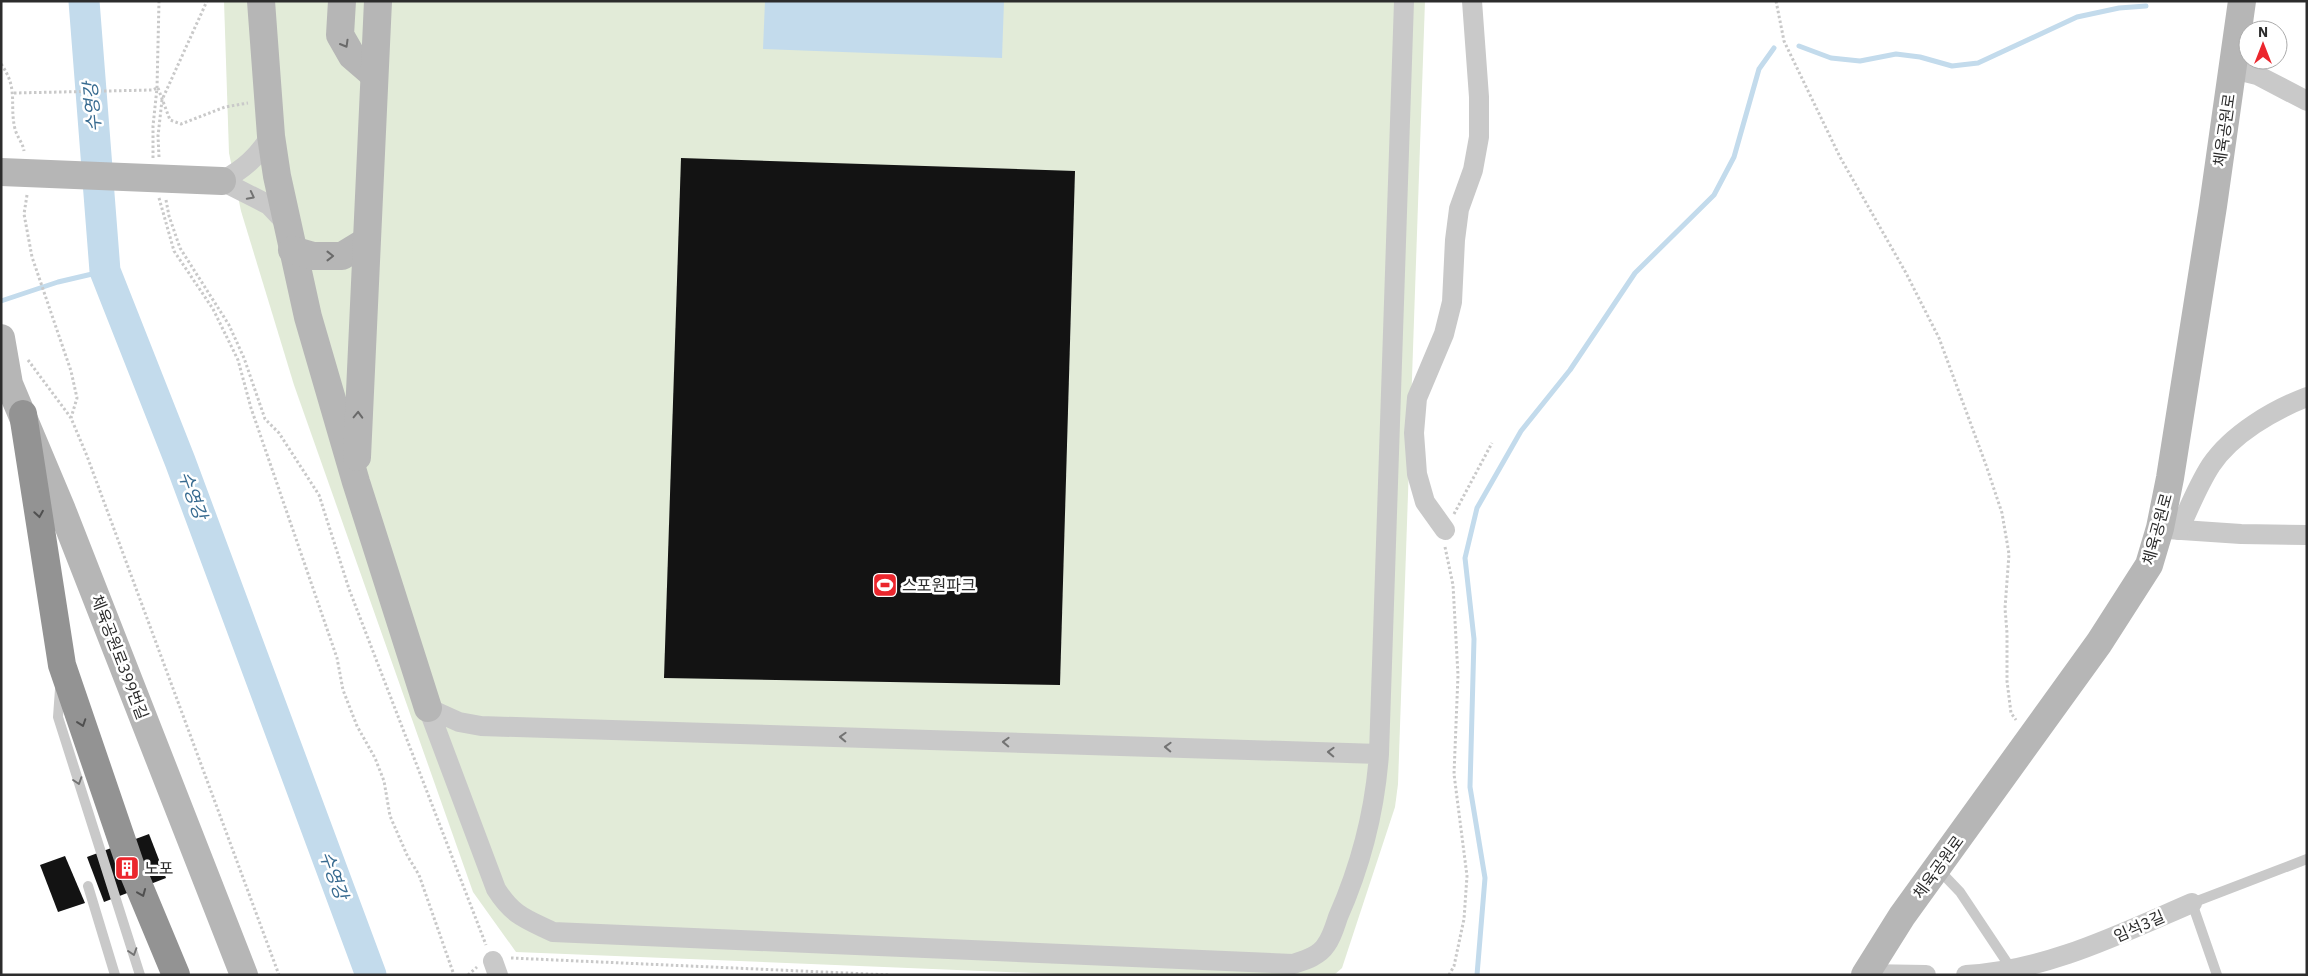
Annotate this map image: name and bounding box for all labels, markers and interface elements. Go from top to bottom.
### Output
north arrow [2238,20,2288,70]
text: N [2258,23,2268,41]
one-way arrow [338,38,348,47]
water label: 수영강 [78,79,106,133]
street label: 체육공원로 [2209,92,2239,168]
one-way arrow [246,190,255,200]
one-way arrow [327,251,335,261]
one-way arrow [353,411,364,419]
water label: 수영강 [174,468,213,525]
street label: 체육공원로 [2138,491,2176,567]
one-way arrow [33,509,43,518]
sports icon: 스포원파크 [872,572,898,598]
place label: 스포원파크 [902,575,976,595]
street label: 체육공원로399번길 [87,592,153,722]
one-way arrow [76,719,86,727]
one-way arrow [839,732,847,742]
one-way arrow [1002,737,1010,747]
one-way arrow [1164,742,1172,752]
one-way arrow [1326,747,1334,757]
one-way arrow [73,776,83,784]
street label: 체육공원로 [1908,831,1968,903]
water label: 수영강 [315,848,354,905]
building icon: 노포 [114,855,140,881]
place label: 노포 [144,858,173,878]
one-way arrow [136,888,146,897]
street label: 임석3길 [2110,906,2168,946]
one-way arrow [127,948,137,956]

